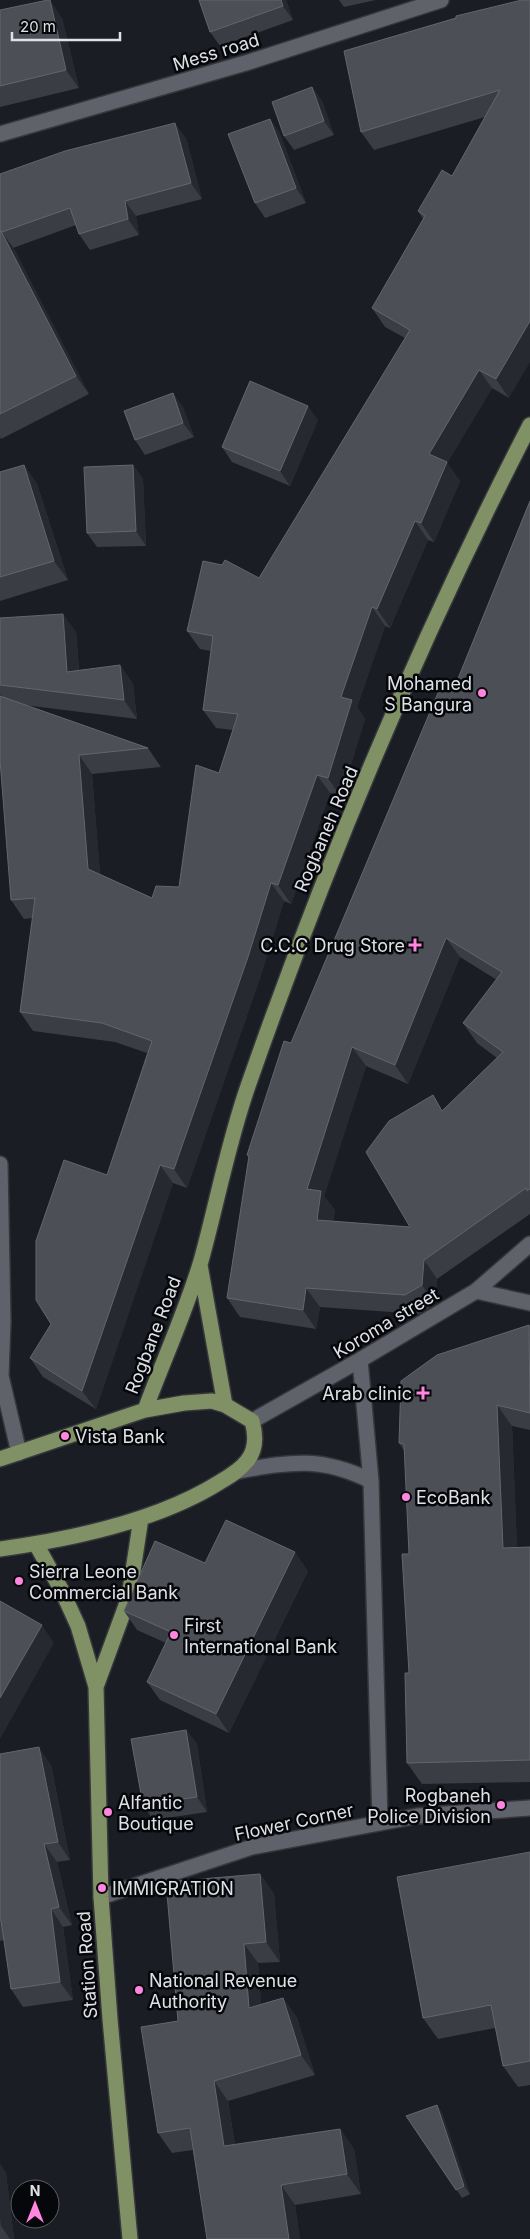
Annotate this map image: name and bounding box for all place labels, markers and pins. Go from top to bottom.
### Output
place label: Mohamed S Bangura [384,673,472,715]
marker: Mohamed S Bangura [476,687,488,699]
place label: C.C.C Drug Store [260,935,405,956]
marker: C.C.C Drug Store [409,939,421,951]
place label: Arab clinic [322,1383,412,1404]
marker: Arab clinic [416,1386,430,1400]
place label: Vista Bank [75,1426,165,1447]
marker: Vista Bank [59,1430,71,1442]
place label: EcoBank [416,1487,490,1508]
marker: EcoBank [400,1491,412,1503]
place label: Sierra Leone Commercial Bank [29,1561,178,1603]
marker: Sierra Leone Commercial Bank [13,1575,25,1587]
place label: First International Bank [184,1615,337,1657]
marker: First International Bank [168,1629,180,1641]
place label: Rogbaneh Police Division [367,1785,491,1827]
place label: Alfantic Boutique [118,1792,194,1834]
marker: Rogbaneh Police Division [495,1799,507,1811]
marker: Alfantic Boutique [102,1806,114,1818]
place label: IMMIGRATION [112,1878,234,1899]
marker: IMMIGRATION [96,1882,108,1894]
place label: National Revenue Authority [149,1970,297,2012]
marker: National Revenue Authority [133,1984,145,1996]

